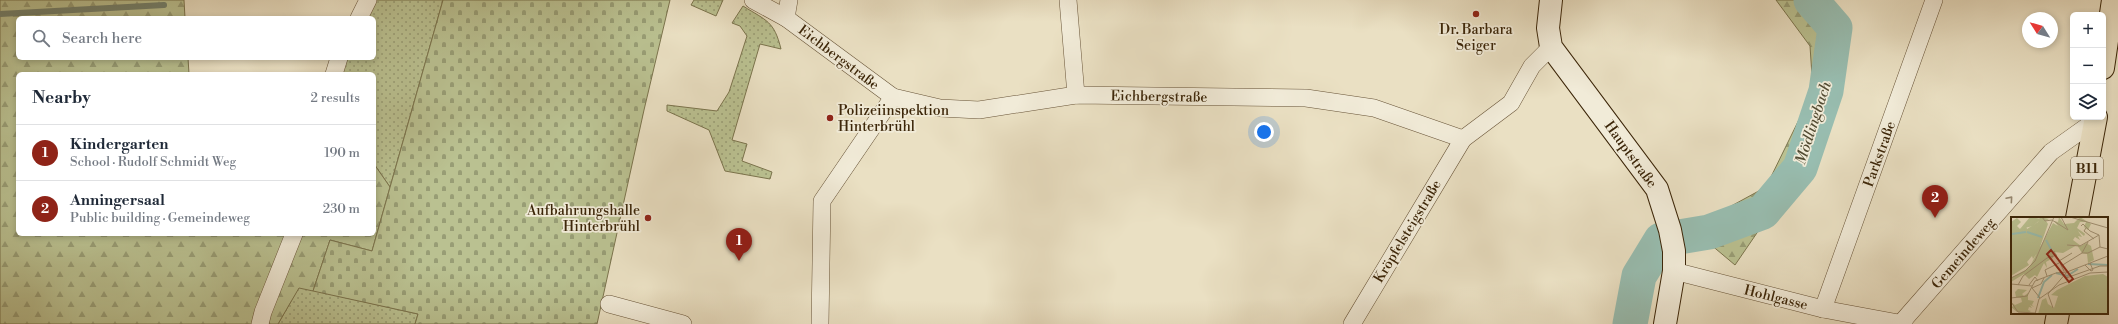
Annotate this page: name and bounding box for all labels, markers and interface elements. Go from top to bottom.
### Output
marker: Dr. Barbara Seiger [1471,9,1481,19]
north arrow [2022,12,2058,48]
map controls [2070,12,2106,120]
button: + [2070,12,2106,48]
search box [16,16,376,60]
street label: Eichbergstraße [794,21,883,94]
place label: Dr. Barbara Seiger [1439,21,1514,55]
icon: search [30,27,52,49]
text: Search here [62,29,142,48]
button: − [2070,48,2106,84]
water label: Mödlingbach [1791,78,1836,167]
button: layers [2070,84,2106,120]
text: Nearby [32,87,91,109]
street label: Eichbergstraße [1110,87,1208,107]
text: 2 results [311,90,360,106]
place label: Polizeiinspektion Hinterbrühl [838,102,950,136]
marker: Polizeiinspektion Hinterbrühl [825,113,835,123]
street label: Hauptstraße [1600,118,1661,192]
street label: Parkstraße [1860,119,1900,190]
your location [1254,122,1274,142]
text: Kindergarten [70,135,168,154]
text: 1 [42,145,48,161]
text: 190 m [324,145,360,161]
text: School · Rudolf Schmidt Weg [70,154,236,170]
road number: B11 [2071,157,2103,179]
street label: Kröpfelsteigstraße [1370,177,1446,286]
pin: 2 [1922,185,1948,218]
text: Anningersaal [70,191,165,210]
one-way arrow [2005,196,2012,204]
text: 2 [41,201,49,217]
text: 230 m [323,201,360,217]
place label: Aufbahrungshalle Hinterbrühl [526,202,640,236]
text: Public building · Gemeindeweg [70,210,250,226]
marker: Aufbahrungshalle Hinterbrühl [643,213,653,223]
street label: Gemeindeweg [1928,214,2000,293]
inset map [2011,217,2108,314]
pin: 1 [726,228,752,261]
street label: Hohlgasse [1742,281,1810,315]

